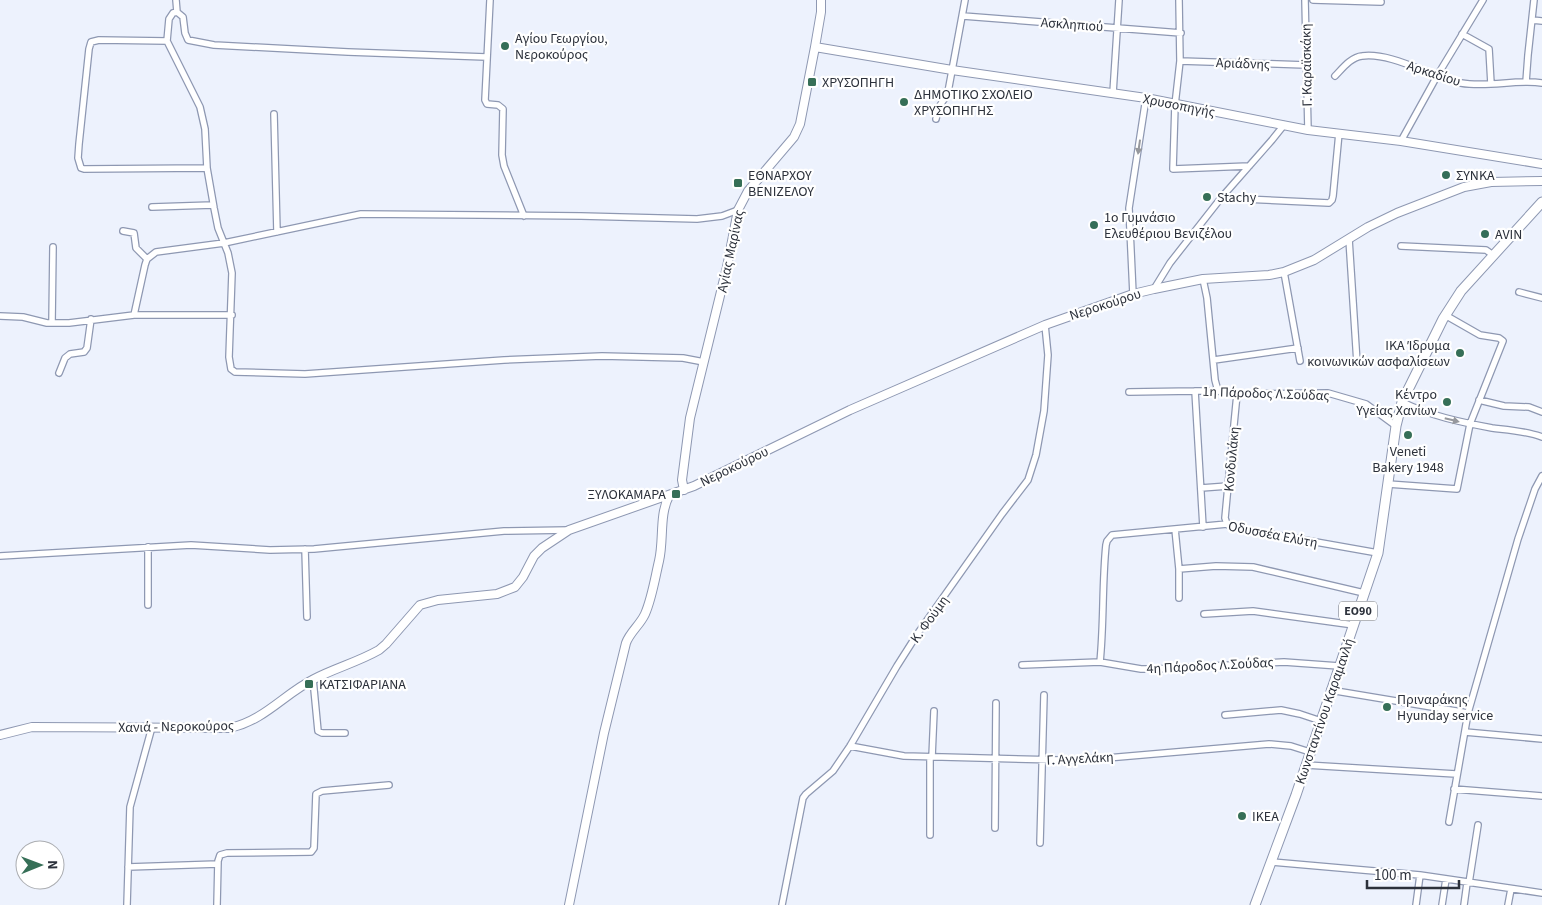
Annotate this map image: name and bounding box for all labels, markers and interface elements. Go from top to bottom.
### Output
street label: Ασκληπιού [1040,13,1104,37]
street label: Γ. Καραϊσκάκη [1296,23,1318,107]
place label: Αγίου Γεωργίου, Νεροκούρος [515,29,608,65]
marker: Αγίου Γεωργίου, Νεροκούρος [499,40,511,52]
street label: Αριάδνης [1216,53,1270,75]
street label: Αρκαδίου [1404,56,1463,92]
place label: ΧΡΥΣΟΠΗΓΗ [822,73,894,93]
marker: ΧΡΥΣΟΠΗΓΗ [806,76,818,88]
place label: ΔΗΜΟΤΙΚΟ ΣΧΟΛΕΙΟ ΧΡΥΣΟΠΗΓΗΣ [914,85,1033,121]
street label: Χρυσοπηγής [1141,89,1217,123]
marker: ΔΗΜΟΤΙΚΟ ΣΧΟΛΕΙΟ ΧΡΥΣΟΠΗΓΗΣ [898,96,910,108]
one-way arrow [1135,139,1143,155]
place label: ΕΘΝΑΡΧΟΥ ΒΕΝΙΖΕΛΟΥ [748,166,814,202]
place label: ΣΥΝΚΑ [1456,166,1495,186]
marker: ΣΥΝΚΑ [1440,169,1452,181]
marker: ΕΘΝΑΡΧΟΥ ΒΕΝΙΖΕΛΟΥ [732,177,744,189]
place label: Stachy [1217,188,1257,208]
marker: Stachy [1201,191,1213,203]
street label: Αγίας Μαρίνας [712,208,750,295]
place label: 1ο Γυμνάσιο Ελευθέριου Βενιζέλου [1104,208,1232,244]
marker: 1ο Γυμνάσιο Ελευθέριου Βενιζέλου [1088,219,1100,231]
place label: AVIN [1495,225,1522,245]
marker: AVIN [1479,228,1491,240]
street label: Νεροκούρου [1067,284,1144,326]
place label: ΙΚΑ Ίδρυμα κοινωνικών ασφαλίσεων [1307,336,1450,372]
marker: ΙΚΑ Ίδρυμα κοινωνικών ασφαλίσεων [1454,347,1466,359]
street label: 1η Πάροδος Λ.Σούδας [1202,382,1330,406]
place label: Κέντρο Υγείας Χανίων [1355,385,1437,421]
marker: Κέντρο Υγείας Χανίων [1441,396,1453,408]
one-way arrow [1444,417,1459,425]
street label: Κονδυλάκη [1219,426,1245,493]
marker: Veneti Bakery 1948 [1402,429,1414,441]
street label: Νεροκούρου [697,442,772,492]
place label: Veneti Bakery 1948 [1372,442,1444,478]
place label: ΞΥΛΟΚΑΜΑΡΑ [587,485,666,505]
marker: ΞΥΛΟΚΑΜΑΡΑ [670,488,682,500]
street label: Οδυσσέα Ελύτη [1226,517,1319,553]
street label: Κ. Φούμη [906,592,954,648]
road number: ΕΟ90 [1339,602,1377,620]
street label: Κωνσταντίνου Καραμανλή [1290,635,1359,787]
street label: 4η Πάροδος Λ.Σούδας [1146,653,1274,679]
place label: ΚΑΤΣΙΦΑΡΙΑΝΑ [319,675,406,695]
marker: ΚΑΤΣΙΦΑΡΙΑΝΑ [303,678,315,690]
place label: Πριναράκης Hyunday service [1397,690,1493,726]
marker: Πριναράκης Hyunday service [1381,701,1393,713]
street label: Χανιά - Νεροκούρος [118,716,234,738]
street label: Γ. Αγγελάκη [1046,747,1114,771]
place label: IKEA [1252,807,1279,827]
marker: IKEA [1236,810,1248,822]
north arrow [15,840,65,890]
scale bar [1367,858,1460,890]
text: N [42,860,62,870]
text: 100 m [1374,865,1412,886]

